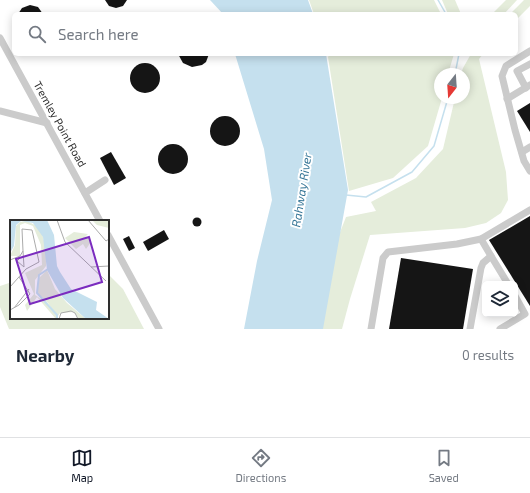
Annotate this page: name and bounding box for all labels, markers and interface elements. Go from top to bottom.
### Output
search box [12,12,518,56]
icon: search [26,23,48,45]
text: Search here [58,25,139,43]
north arrow [434,68,470,104]
street label: Tremley Point Road [31,79,89,169]
water label: Rahway River [288,151,315,228]
inset map [10,220,109,319]
map controls [482,281,518,317]
button: layers [482,281,518,317]
text: Nearby [16,345,74,365]
text: 0 results [462,347,514,363]
tab: Map [71,447,93,484]
tab: Directions [236,447,286,484]
tab: Saved [429,447,459,484]

